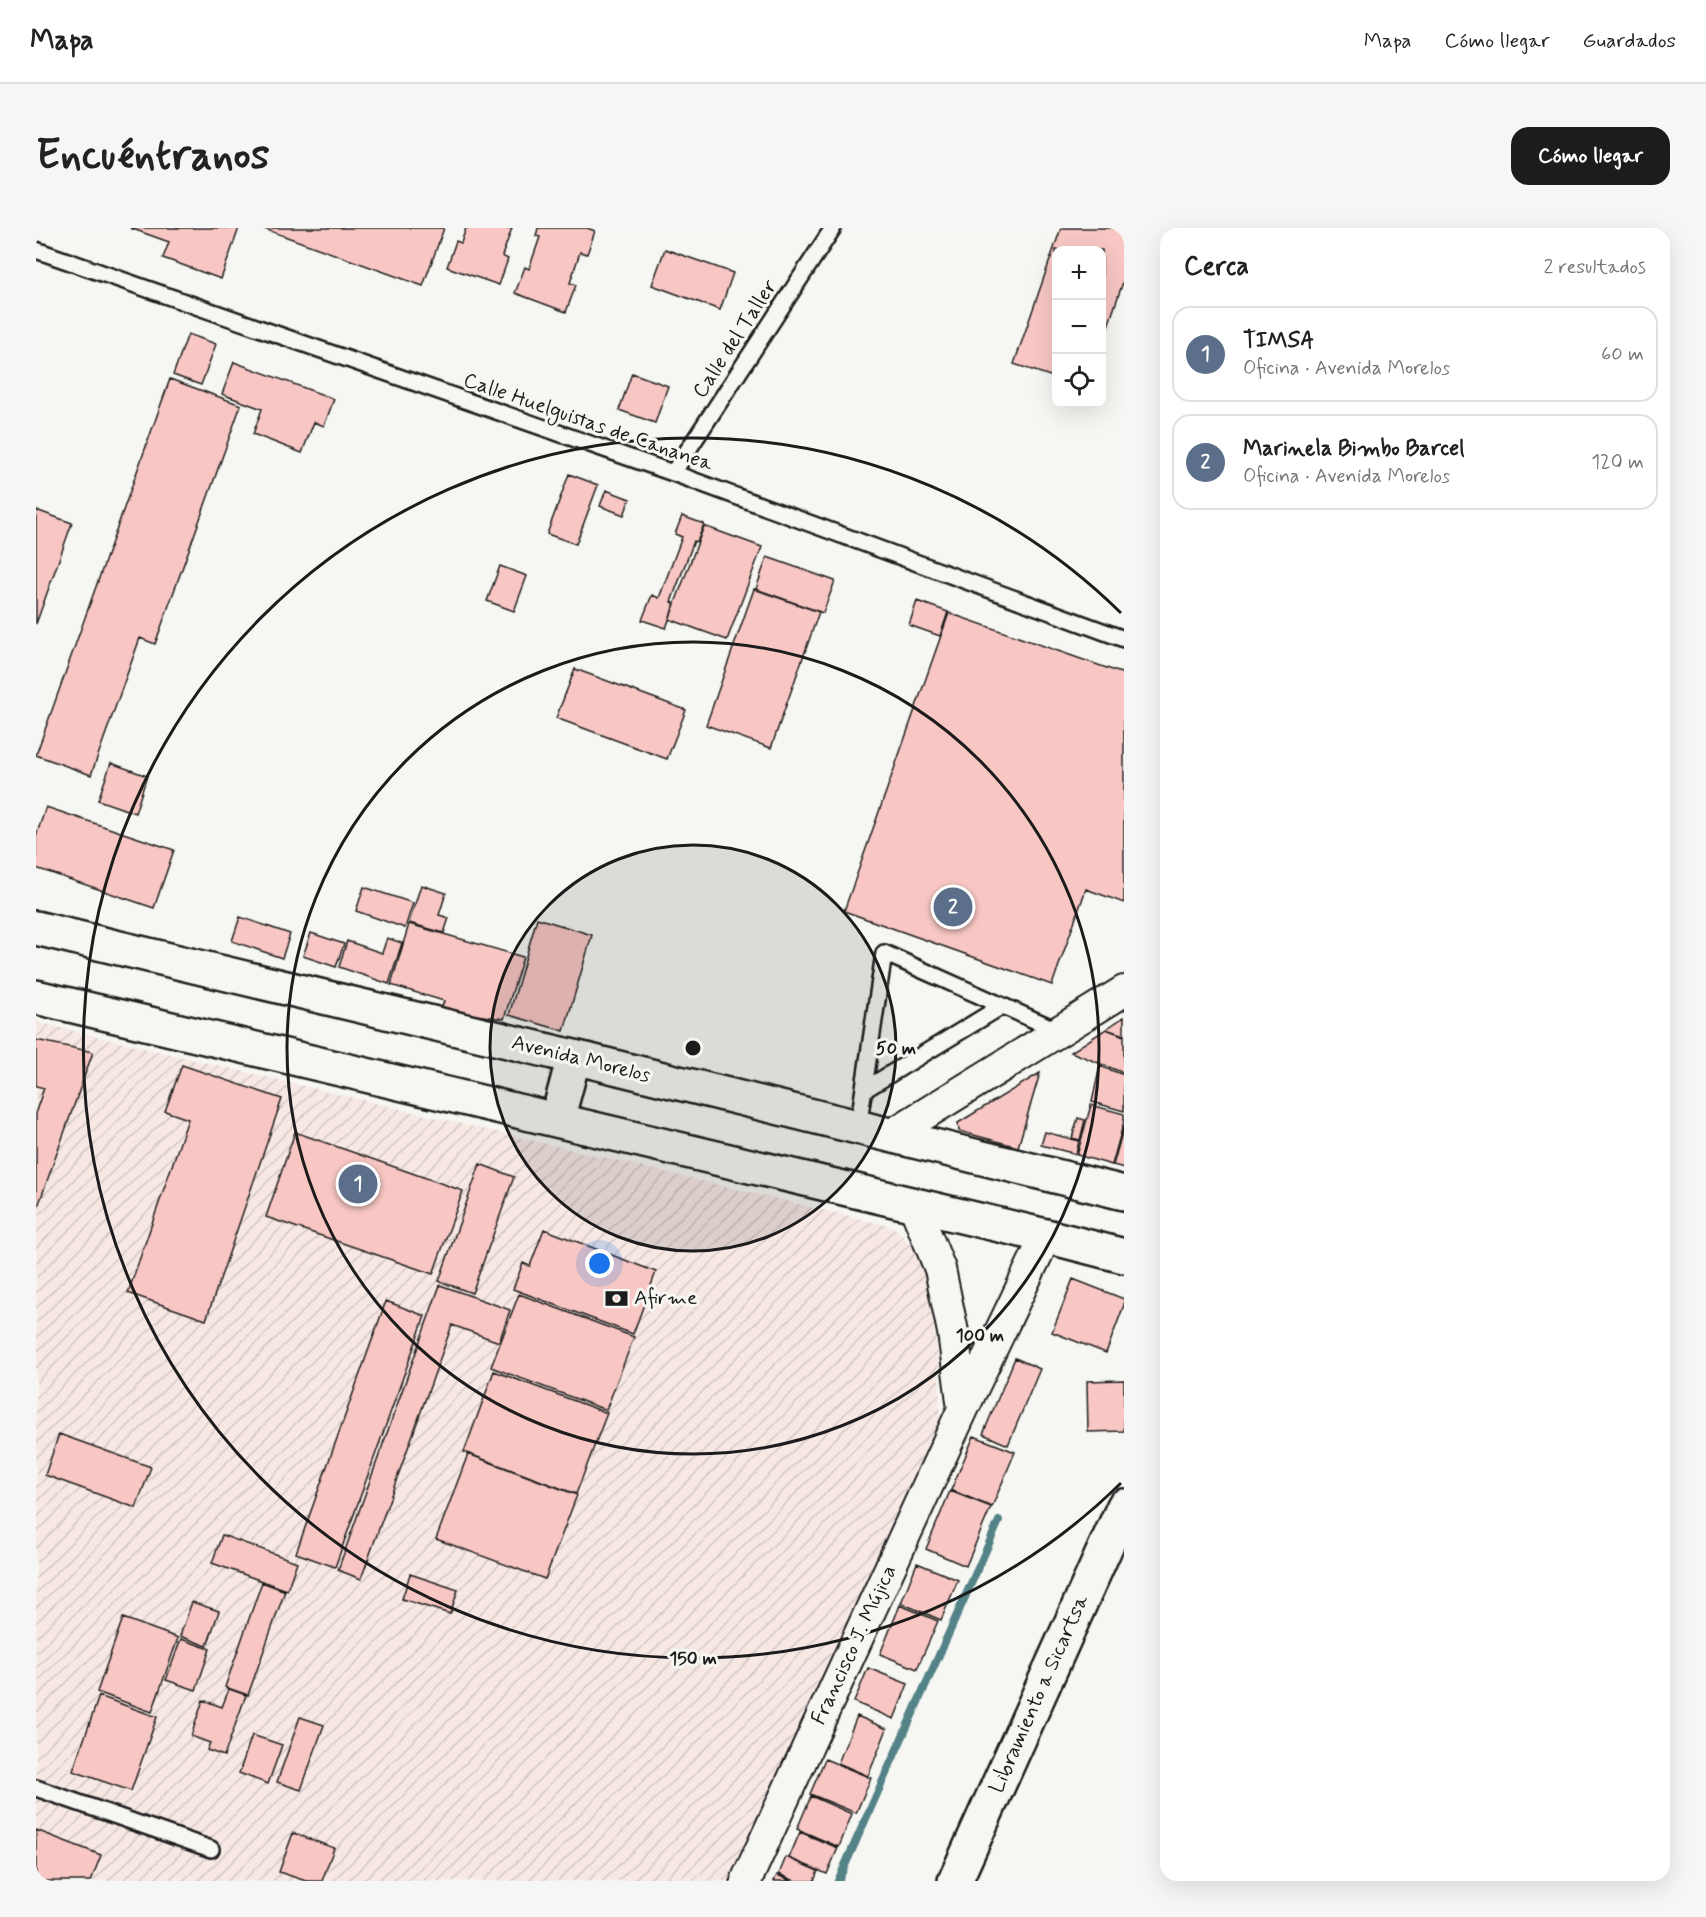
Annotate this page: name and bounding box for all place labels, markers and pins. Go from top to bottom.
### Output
pin: 2 [934,884,972,930]
centre of rings [683,1038,703,1058]
pin: 1 [338,1162,378,1206]
place label: Afirme [634,1284,697,1312]
bank icon: Afirme [603,1285,629,1311]

